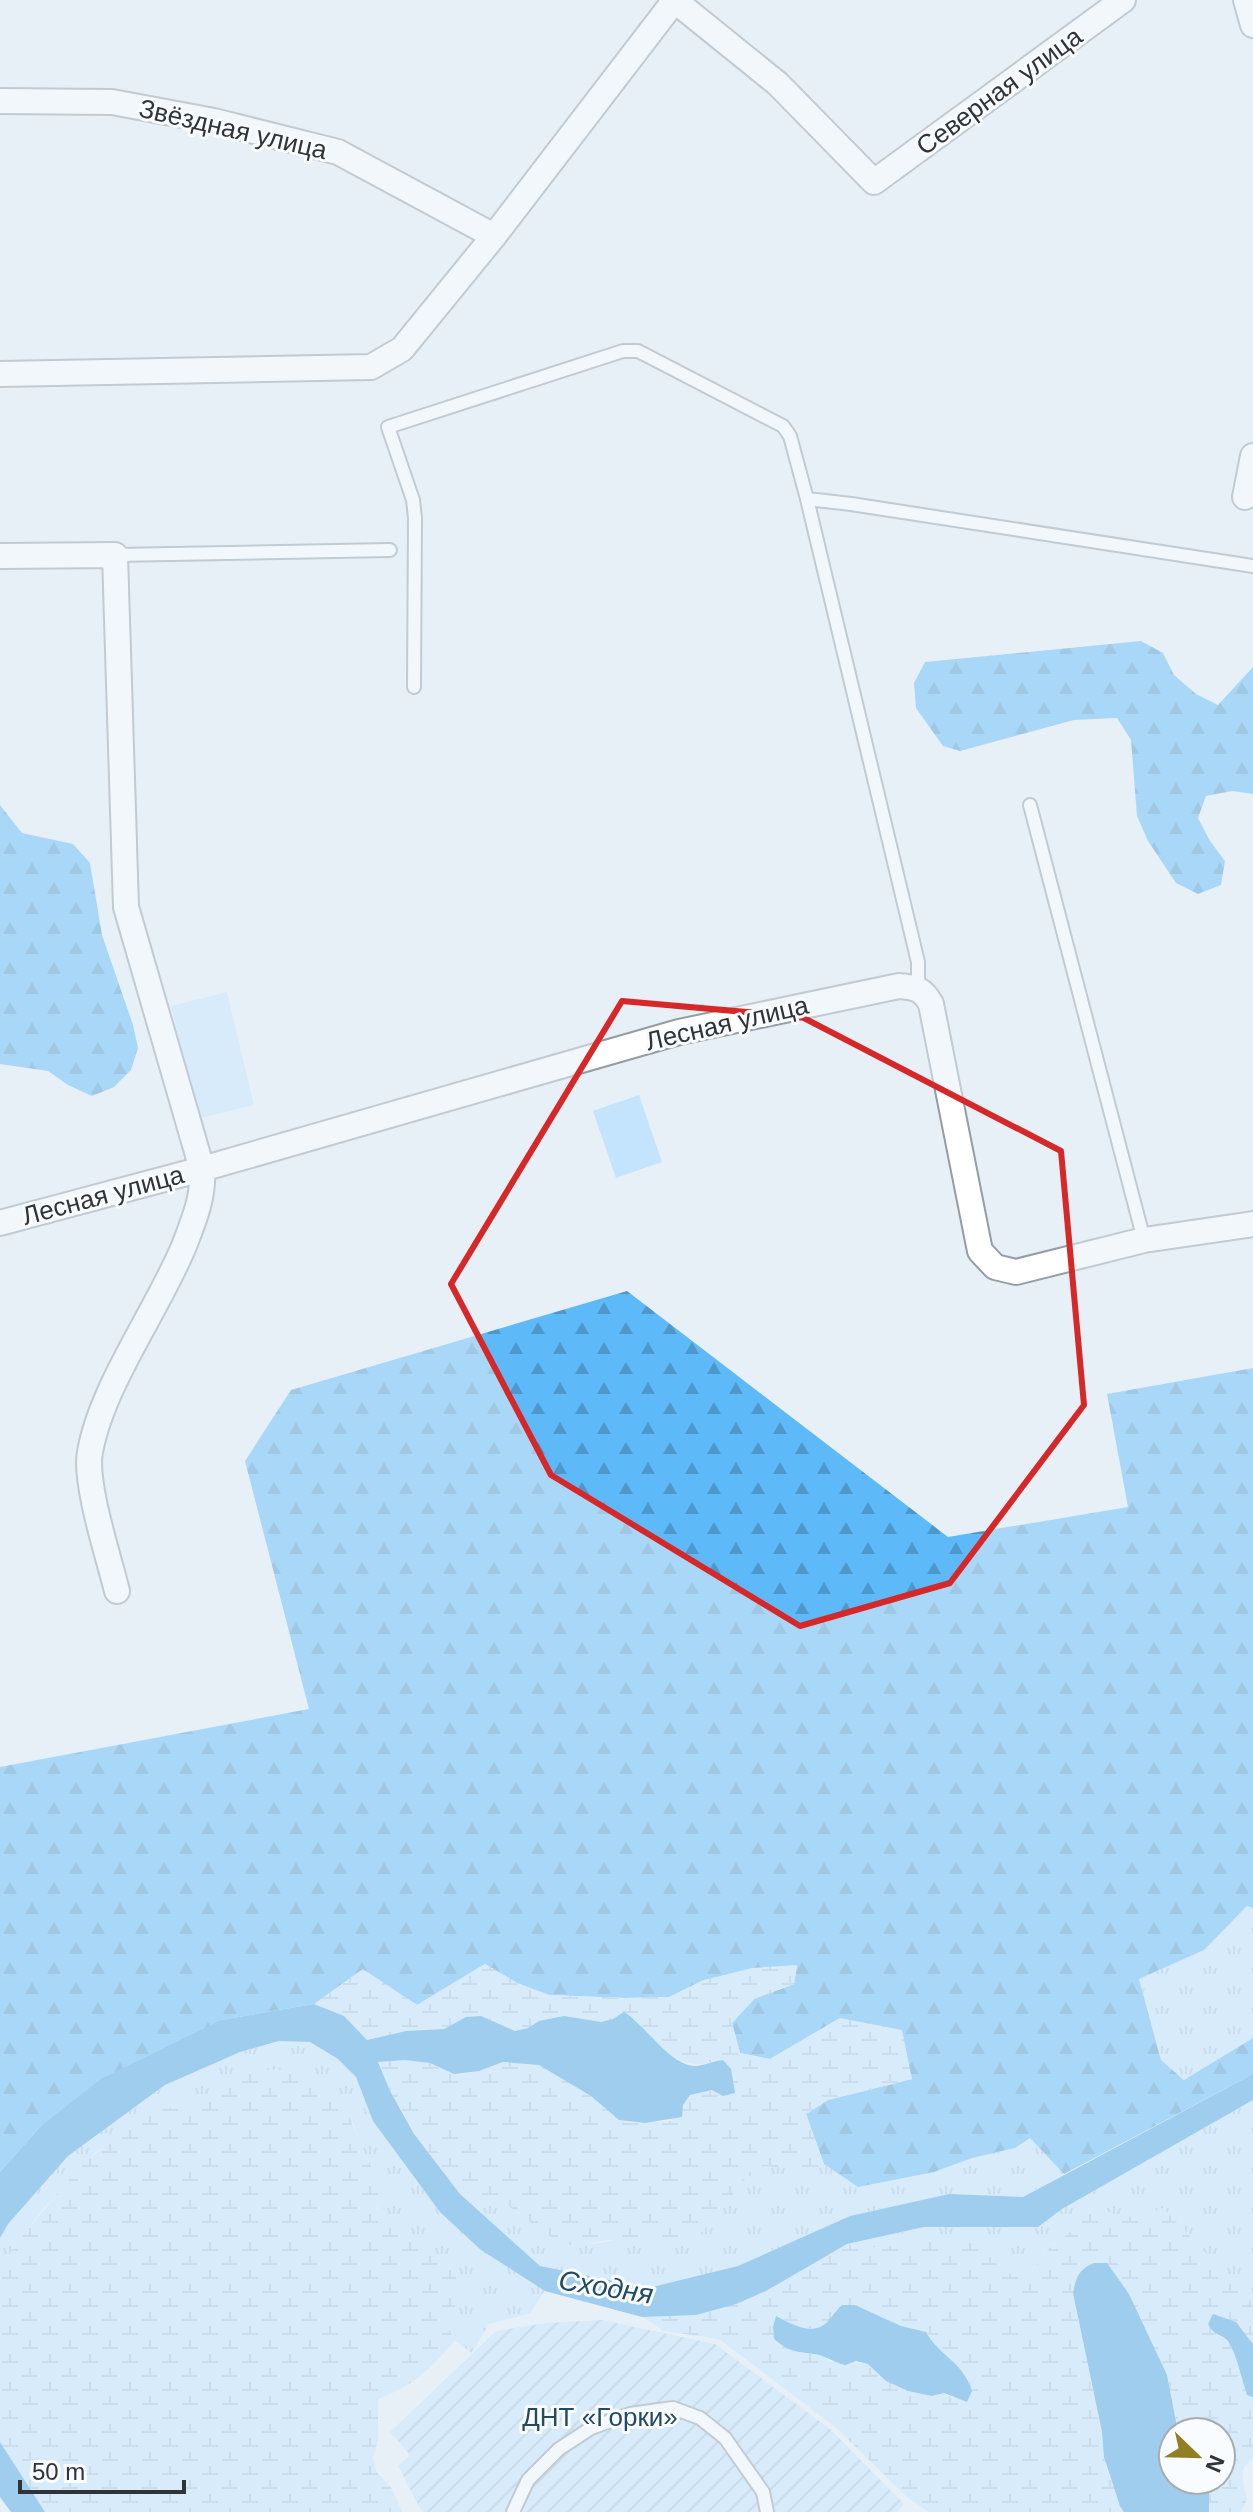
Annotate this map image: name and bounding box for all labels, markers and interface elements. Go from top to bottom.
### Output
street label: Северная улица [910,21,1088,161]
street label: Звёздная улица [136,93,330,165]
street label: Лесная улица [643,990,812,1056]
street label: Лесная улица [19,1159,188,1231]
water label: Сходня [556,2264,656,2310]
park label: ДНТ «Горки» [522,2402,678,2432]
north arrow [1157,2416,1237,2496]
scale bar [20,2444,184,2494]
text: N [1200,2451,1230,2476]
text: 50 m [32,2458,85,2485]

